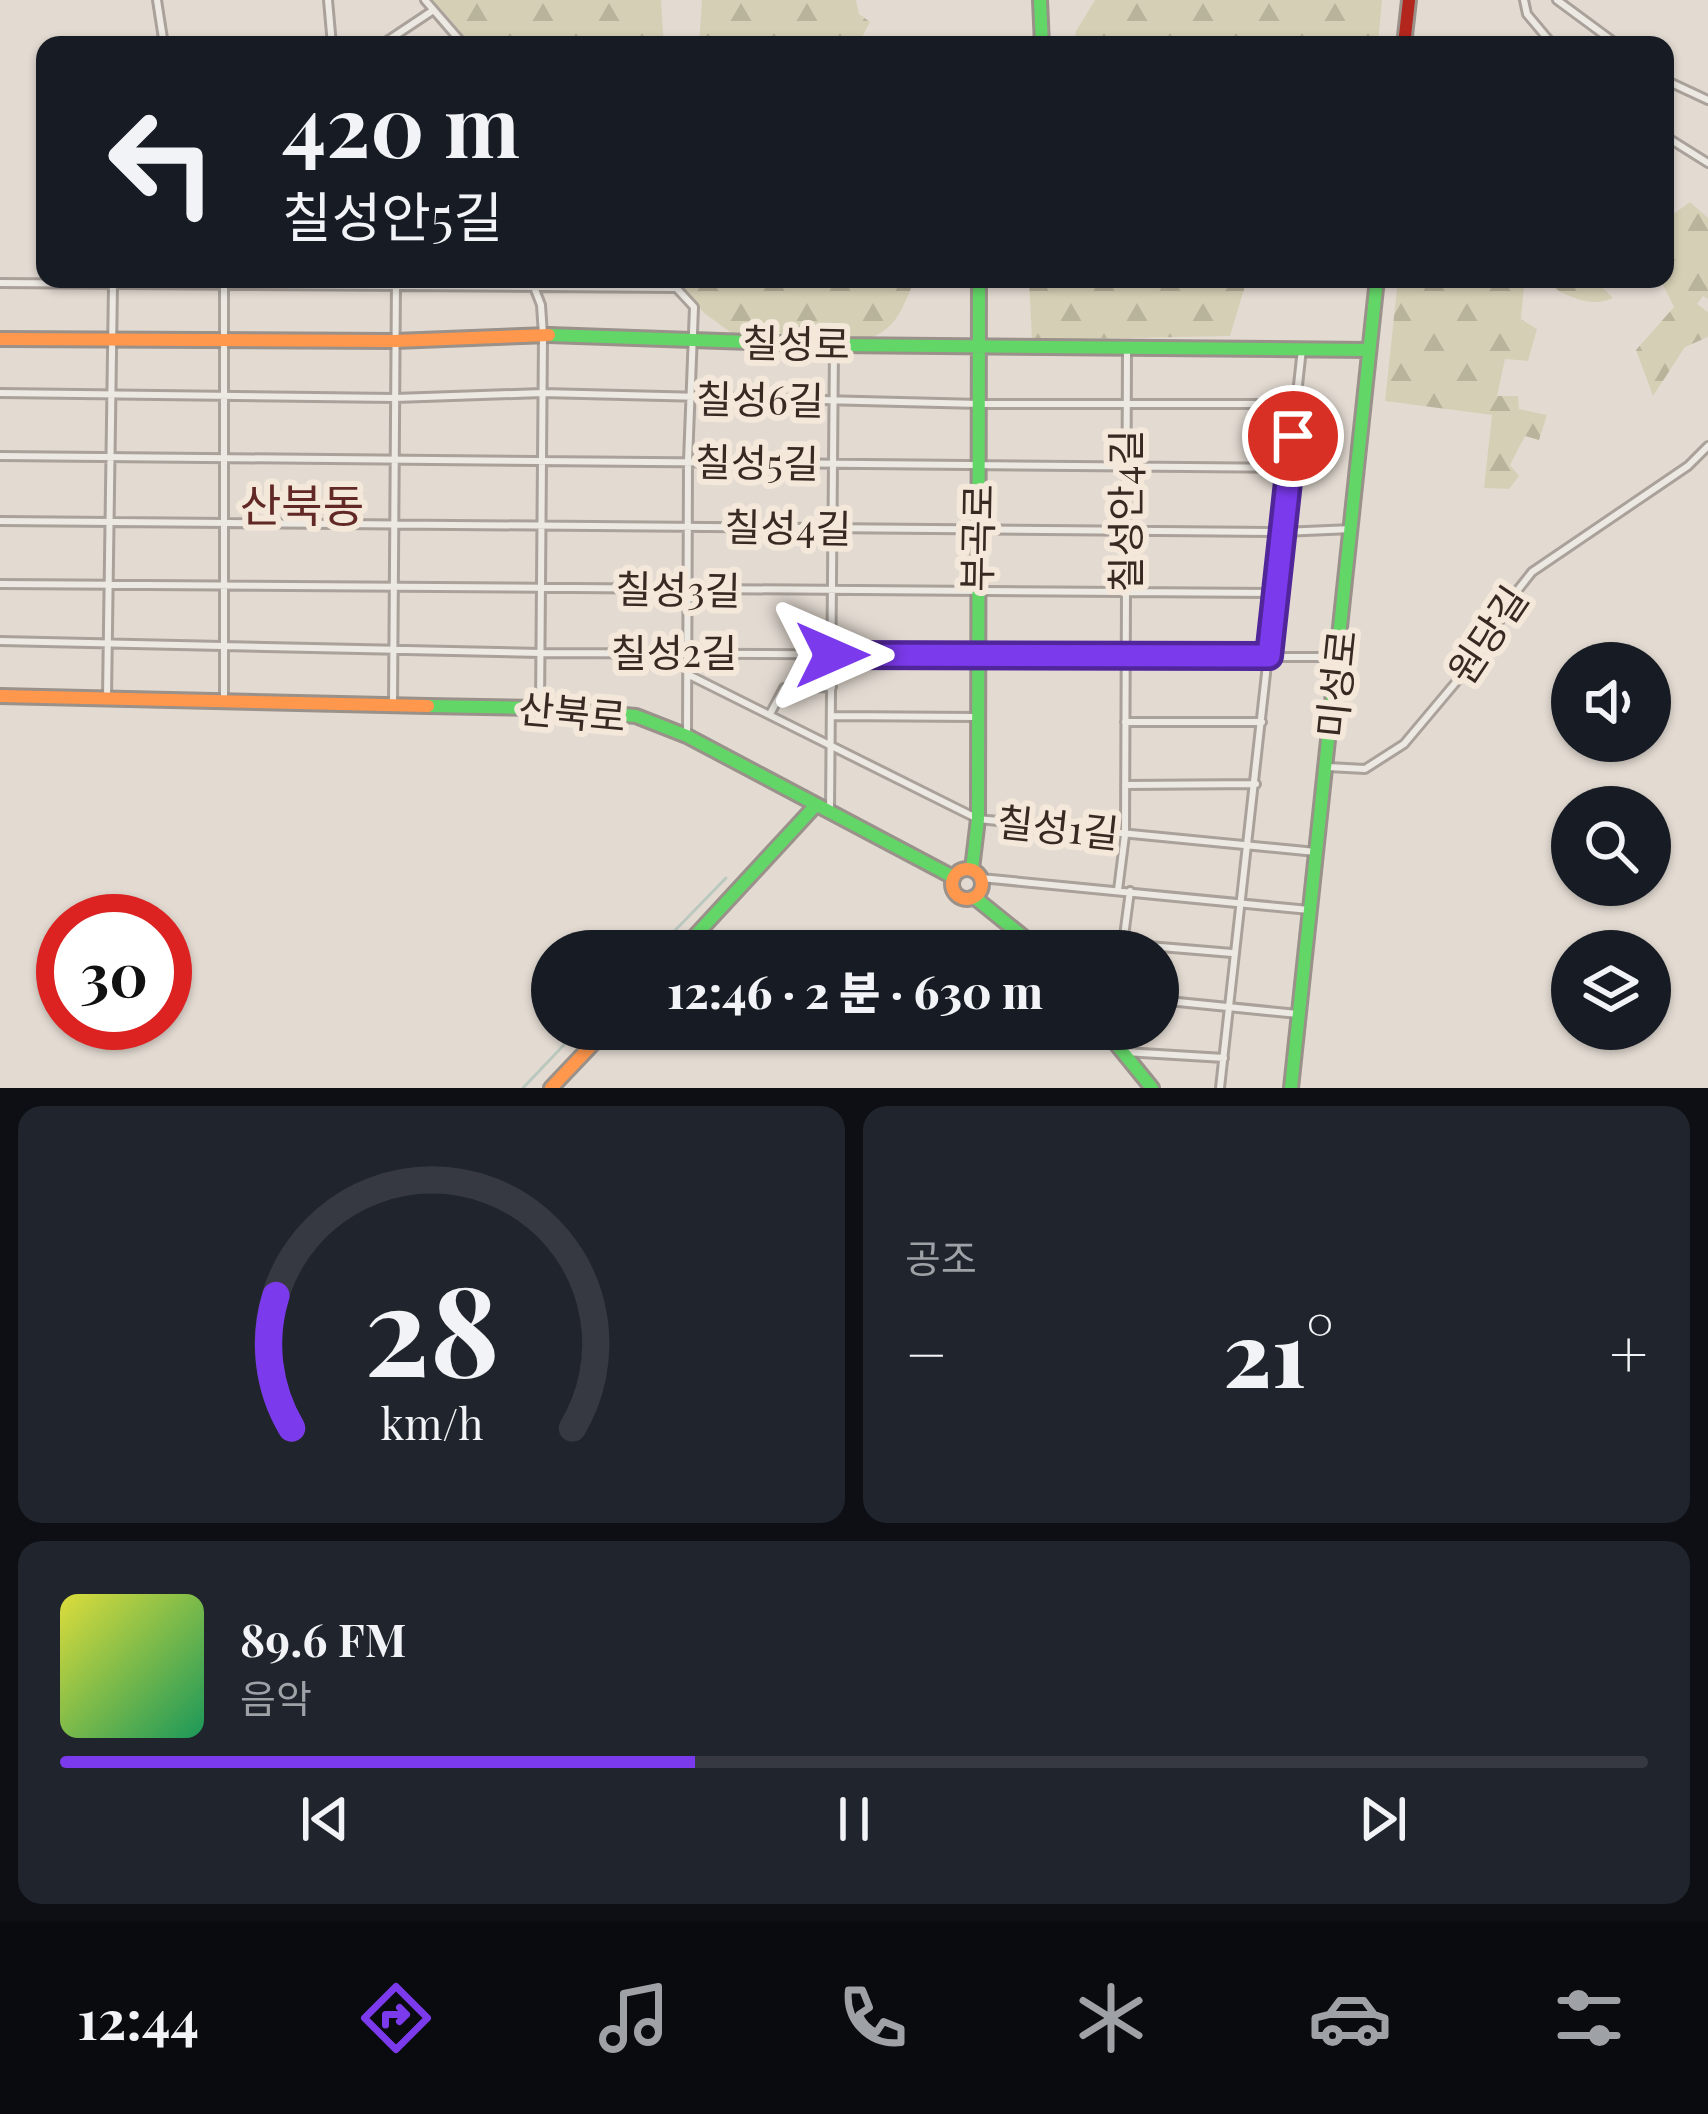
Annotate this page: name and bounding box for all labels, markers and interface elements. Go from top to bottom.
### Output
text: 420 m [282,67,520,179]
icon: left [84,84,240,240]
text: 칠성안5길 [282,179,503,251]
street label: 칠성로 [742,315,850,369]
street label: 칠성6길 [696,371,824,425]
pin [1242,385,1344,487]
icon: arrive [1260,403,1326,469]
street label: 칠성안4길 [1098,430,1150,592]
street label: 칠성5길 [695,434,819,488]
district label: 산북동 [240,473,364,533]
street label: 부곡로 [949,484,1003,592]
street label: 칠성4길 [724,499,852,553]
street label: 칠성3길 [615,561,741,615]
street label: 원당길 [1435,575,1538,693]
position arrow [769,592,895,718]
street label: 칠성2길 [611,625,737,677]
street label: 미성로 [1304,628,1366,740]
map controls [1551,642,1671,1050]
button: sound [1551,642,1671,762]
street label: 산북로 [516,680,628,742]
button: search [1551,786,1671,906]
street label: 칠성1길 [995,794,1122,858]
speed limit sign: 30 [36,894,192,1050]
button: layers [1551,930,1671,1050]
text: 12:46 · 2 분 · 630 m [667,960,1043,1020]
text: 공조 [905,1231,977,1283]
text: 28 [364,1242,499,1408]
text: 21° [1223,1291,1334,1411]
text: − [905,1308,948,1396]
text: + [1609,1308,1648,1396]
text: km/h [380,1393,483,1450]
text: 89.6 FM [240,1608,406,1668]
text: 음악 [240,1671,312,1723]
icon: previous [292,1786,358,1852]
icon: pause [821,1786,887,1852]
icon: next [1350,1786,1416,1852]
icon: directions [354,1976,438,2060]
icon: music [592,1976,676,2060]
icon: phone [831,1976,915,2060]
icon: climate [1069,1976,1153,2060]
icon: car [1308,1976,1392,2060]
icon: filters [1547,1976,1631,2060]
text: 12:44 [77,1982,199,2054]

